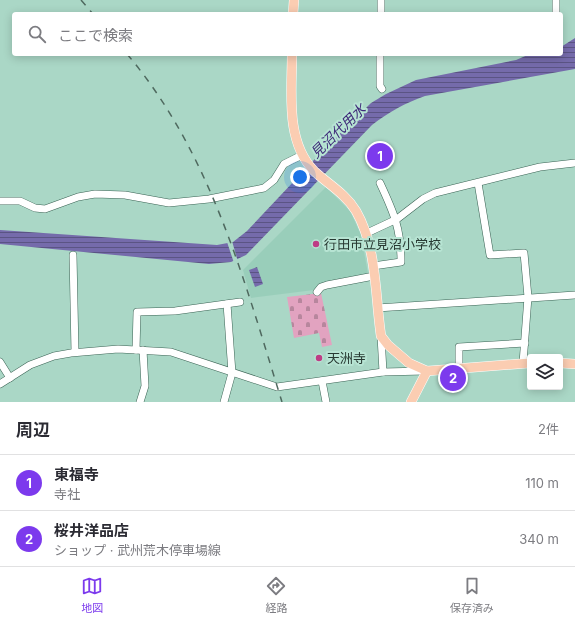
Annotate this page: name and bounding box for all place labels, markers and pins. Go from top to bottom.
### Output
pin: 1 [367,141,393,171]
place label: 行田市立見沼小学校 [324,236,441,252]
marker: 行田市立見沼小学校 [311,239,321,249]
place label: 天洲寺 [327,350,366,366]
marker: 天洲寺 [314,353,324,363]
pin: 2 [440,363,466,393]

